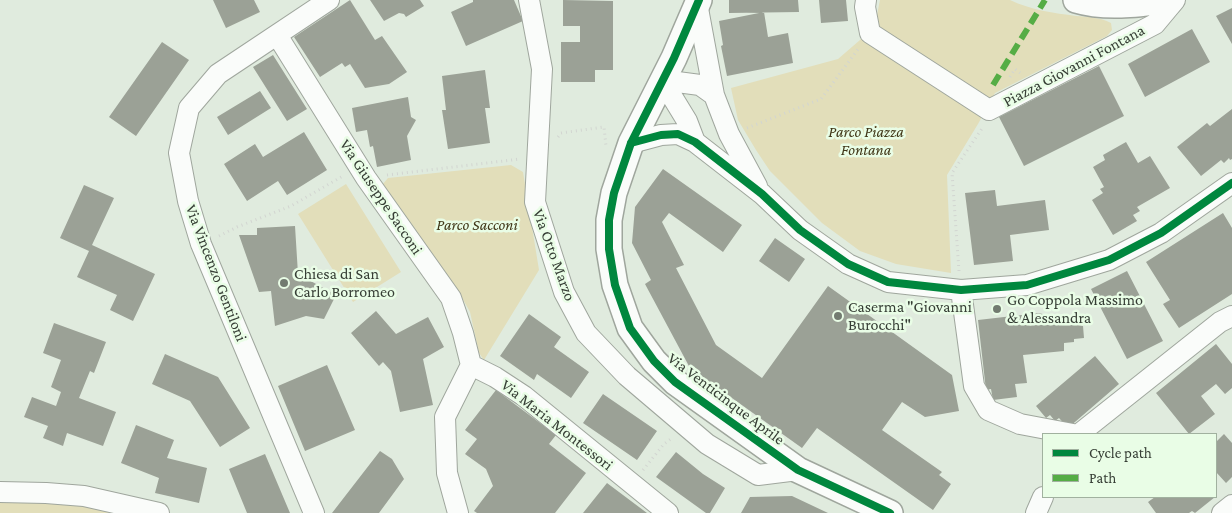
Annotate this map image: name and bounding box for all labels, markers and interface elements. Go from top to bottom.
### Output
street label: Piazza Giovanni Fontana [1000,21,1148,111]
park label: Parco Piazza Fontana [828,122,904,160]
street label: Via Giuseppe Sacconi [335,136,427,258]
street label: Via Vincenzo Gentiloni [181,202,251,344]
street label: Via Otto Marzo [528,206,580,304]
park label: Parco Sacconi [436,215,518,235]
place label: Chiesa di San Carlo Borromeo [294,264,395,302]
marker: Chiesa di San Carlo Borromeo [278,277,290,289]
place label: Go Coppola Massimo & Alessandra [1007,290,1143,328]
place label: Caserma "Giovanni Burocchi" [848,297,972,335]
marker: Go Coppola Massimo & Alessandra [991,303,1003,315]
marker: Caserma "Giovanni Burocchi" [832,310,844,322]
street label: Via Venticinque Aprile [664,349,788,449]
street label: Via Maria Montessori [497,375,617,475]
legend [1042,433,1217,498]
text: Cycle path [1089,445,1152,461]
text: Path [1089,470,1116,486]

